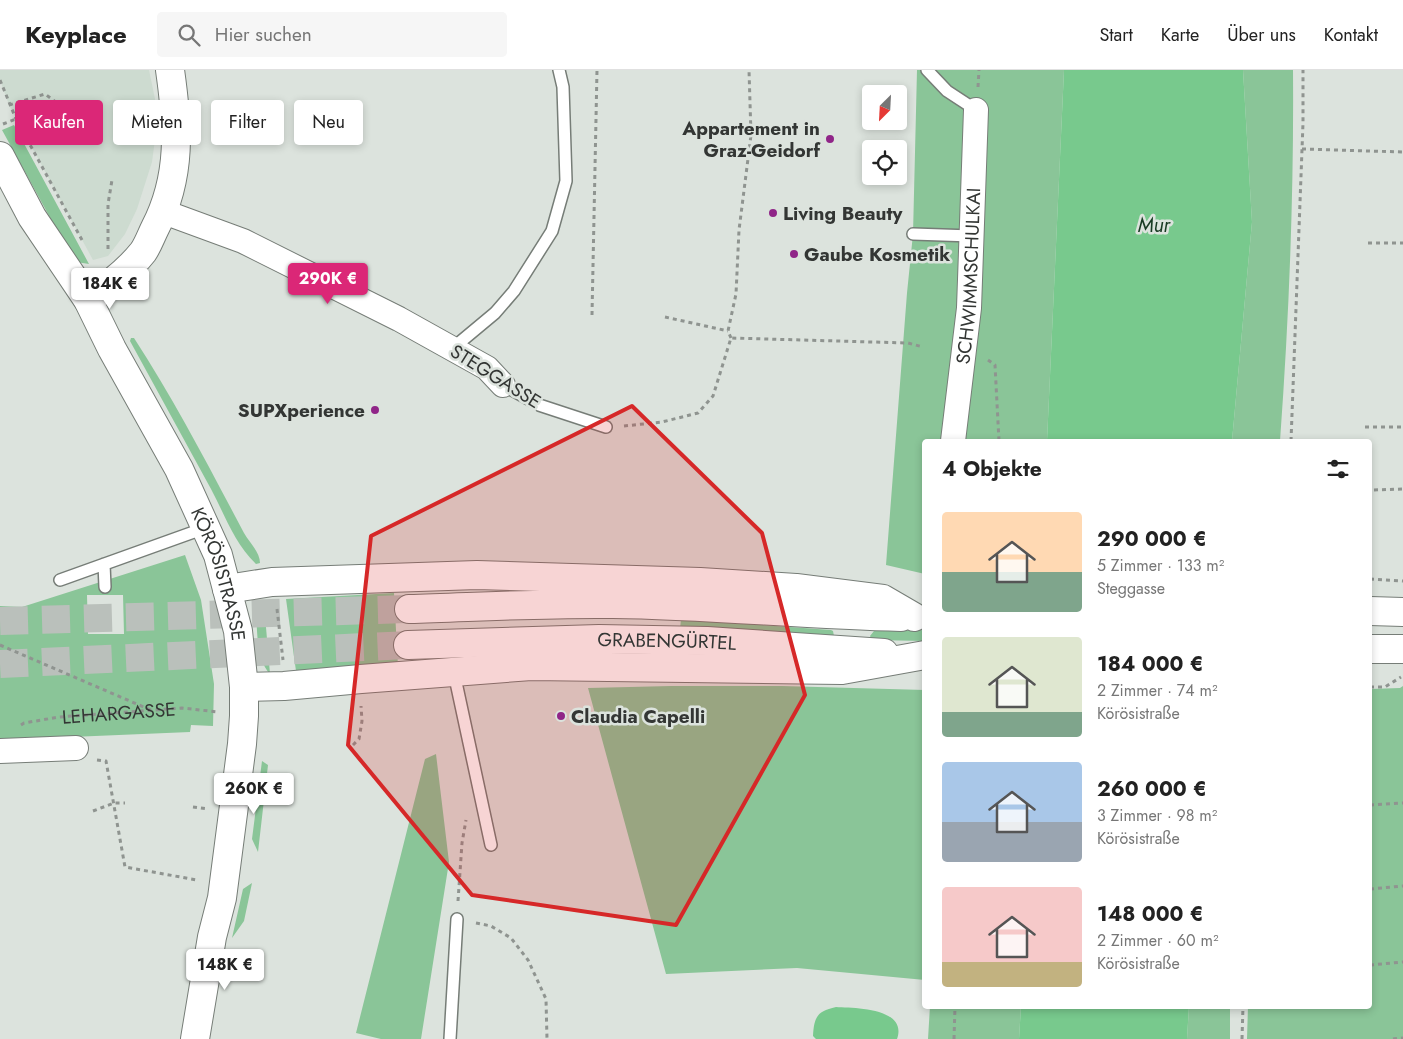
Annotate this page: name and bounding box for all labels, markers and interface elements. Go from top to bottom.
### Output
search box [157,12,507,57]
text: Keyplace [25,17,127,52]
icon: search [175,21,203,49]
text: Hier suchen [215,21,312,48]
text: Start [1099,22,1133,48]
text: Karte [1161,22,1199,48]
text: Über uns [1227,22,1296,48]
text: Kontakt [1324,22,1378,48]
north arrow [862,85,908,130]
map controls [862,85,907,185]
chip: Kaufen [15,100,103,145]
chip: Mieten [113,100,201,145]
chip: Filter [211,100,284,145]
chip: Neu [294,100,363,145]
place label: Appartement in Graz-Geidorf [681,115,821,164]
marker: Appartement in Graz-Geidorf [824,133,836,145]
button: locate [862,140,907,185]
street label: SCHWIMMSCHULKAI [949,187,987,366]
place label: Living Beauty [783,200,903,227]
marker: Living Beauty [767,207,779,219]
water label: Mur [1138,211,1172,240]
place label: Gaube Kosmetik [804,241,950,268]
marker: Gaube Kosmetik [788,248,800,260]
pin: 290K € [287,262,369,305]
text: 290K € [299,267,357,290]
pin: 184K € [69,268,151,310]
text: 184K € [82,272,138,295]
street label: STEGGASSE [445,338,546,415]
place label: SUPXperience [238,397,365,424]
marker: SUPXperience [369,404,381,416]
text: 4 Objekte [942,454,1042,484]
icon: filters [1324,455,1352,483]
street label: KÖRÖSISTRASSE [184,503,252,642]
text: 290 000 € [1097,524,1207,554]
icon: home [982,532,1042,592]
text: 5 Zimmer · 133 m² [1097,554,1224,577]
text: Steggasse [1097,577,1165,600]
street label: GRABENGÜRTEL [597,626,738,657]
text: 184 000 € [1097,649,1204,679]
icon: home [982,657,1042,717]
text: 2 Zimmer · 74 m² [1097,679,1217,702]
street label: LEHARGASSE [61,696,176,731]
text: Körösistraße [1097,702,1180,725]
place label: Claudia Capelli [571,703,705,730]
marker: Claudia Capelli [555,710,567,722]
pin: 260K € [213,772,295,815]
text: 260 000 € [1097,774,1207,804]
text: 260K € [225,777,283,800]
icon: home [982,782,1042,842]
text: 3 Zimmer · 98 m² [1097,804,1217,827]
text: Körösistraße [1097,827,1180,850]
text: 148 000 € [1097,899,1204,929]
icon: home [982,907,1042,967]
text: 2 Zimmer · 60 m² [1097,929,1219,952]
pin: 148K € [184,948,266,991]
text: Körösistraße [1097,952,1180,975]
text: 148K € [197,953,253,976]

